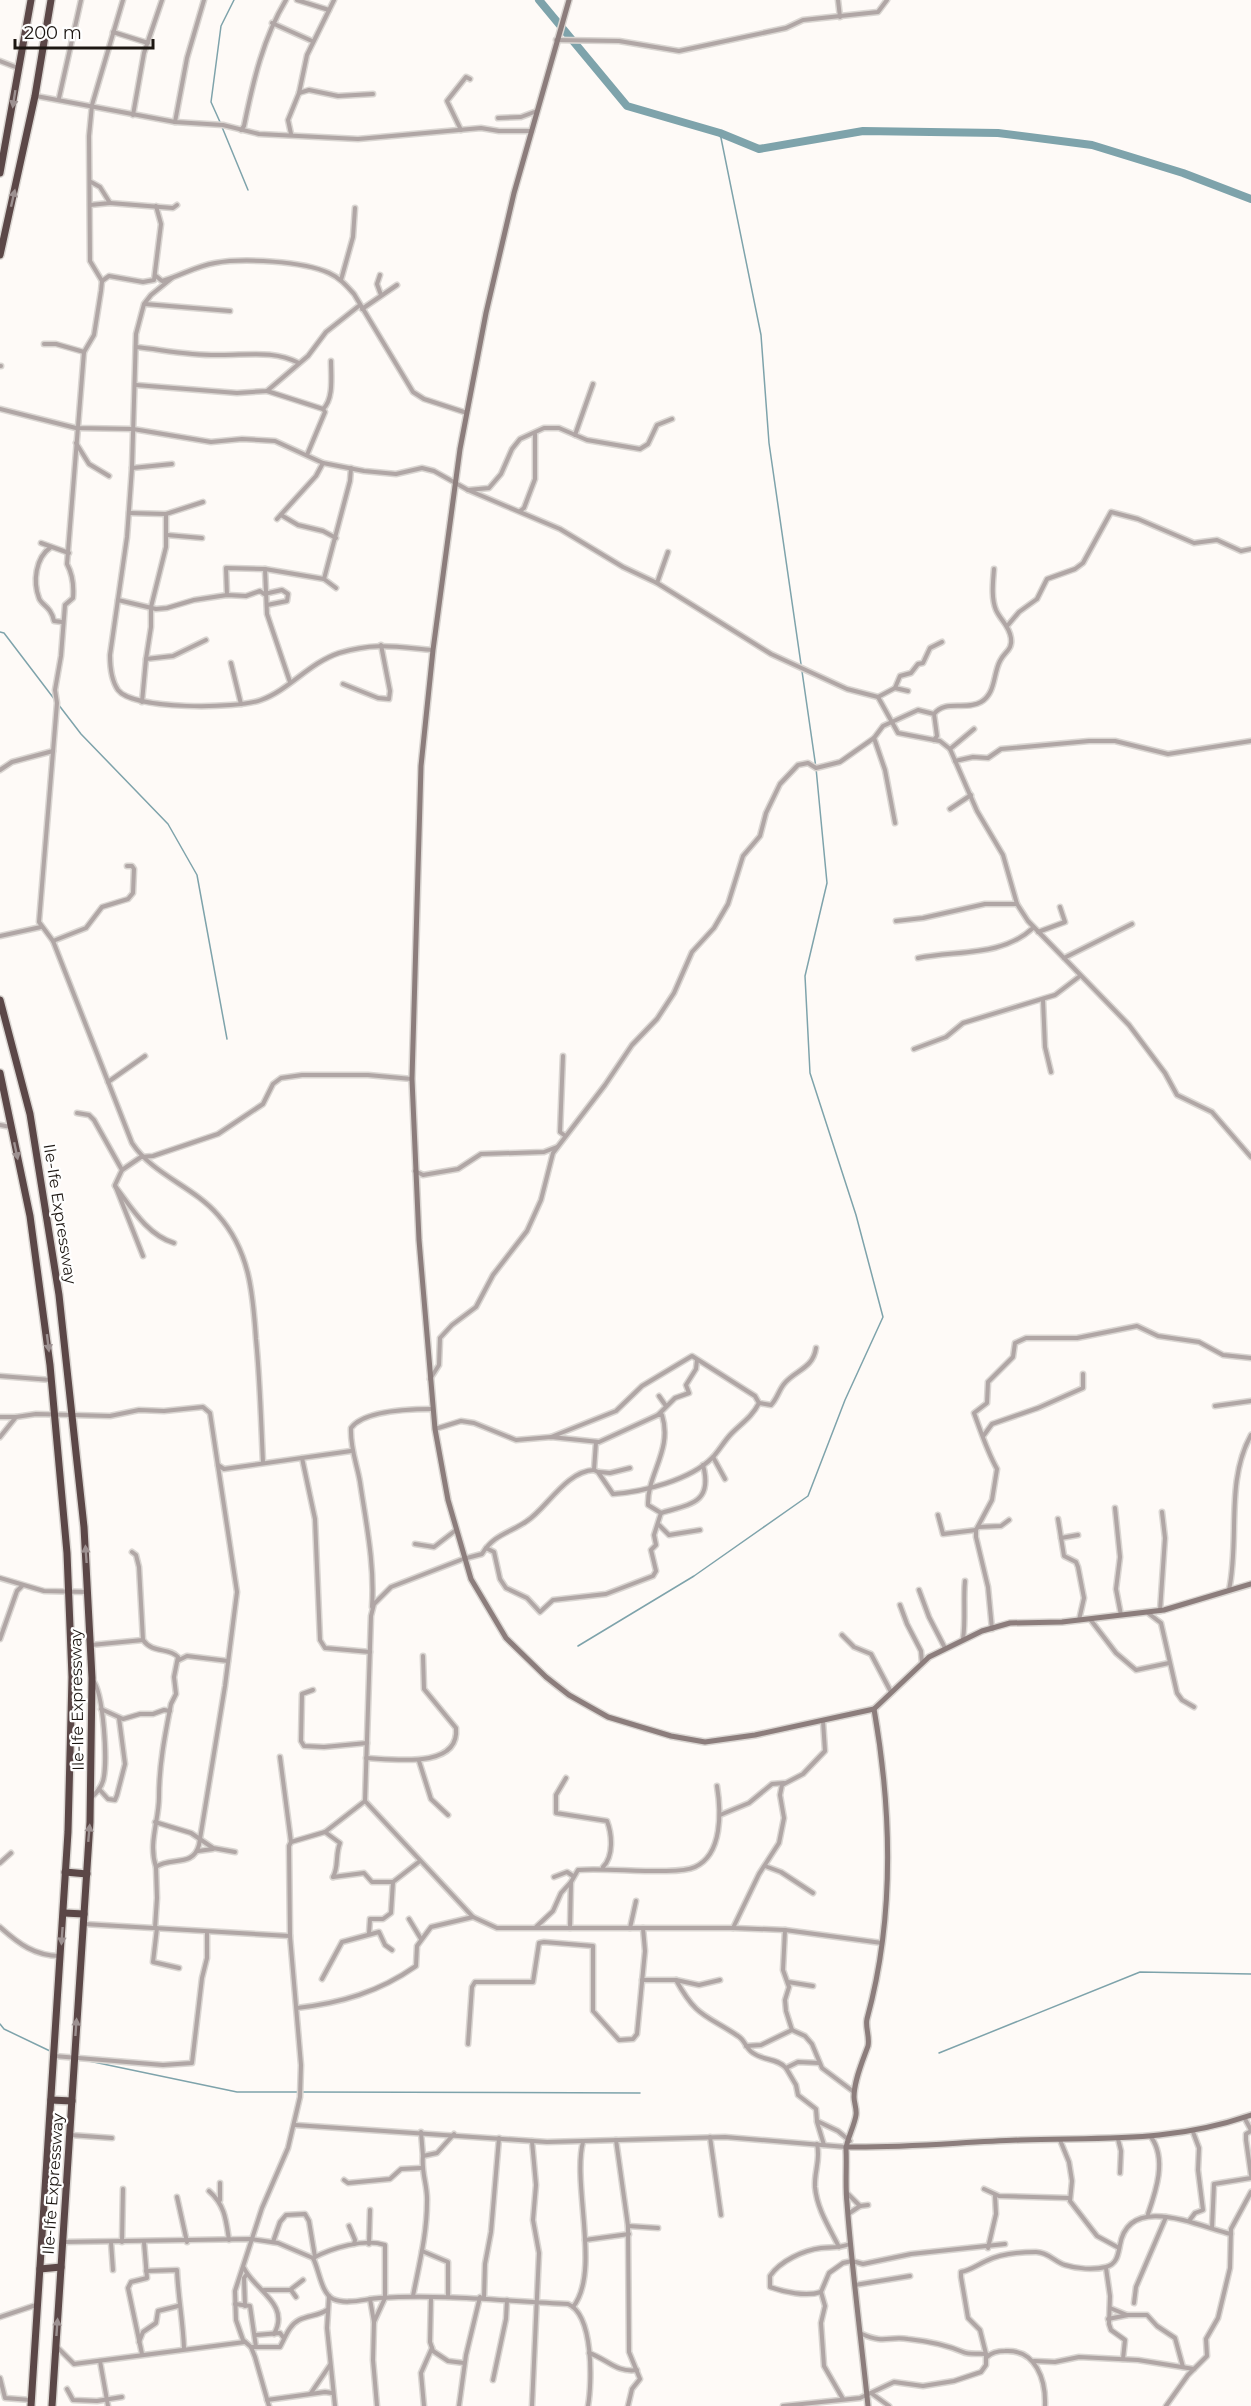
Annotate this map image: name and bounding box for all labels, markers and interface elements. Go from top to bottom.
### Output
scale bar [15,12,153,50]
text: 200 m [24,22,82,44]
one-way arrow [9,89,18,108]
one-way arrow [9,189,18,208]
one-way arrow [12,1142,22,1160]
street label: Ile-Ife Expressway [40,1142,81,1286]
one-way arrow [43,1334,52,1353]
one-way arrow [81,1544,90,1563]
street label: Ile-Ife Expressway [66,1629,88,1771]
one-way arrow [84,1823,94,1842]
one-way arrow [57,1927,67,1946]
one-way arrow [71,2018,81,2037]
street label: Ile-Ife Expressway [39,2112,67,2255]
one-way arrow [52,2317,62,2336]

